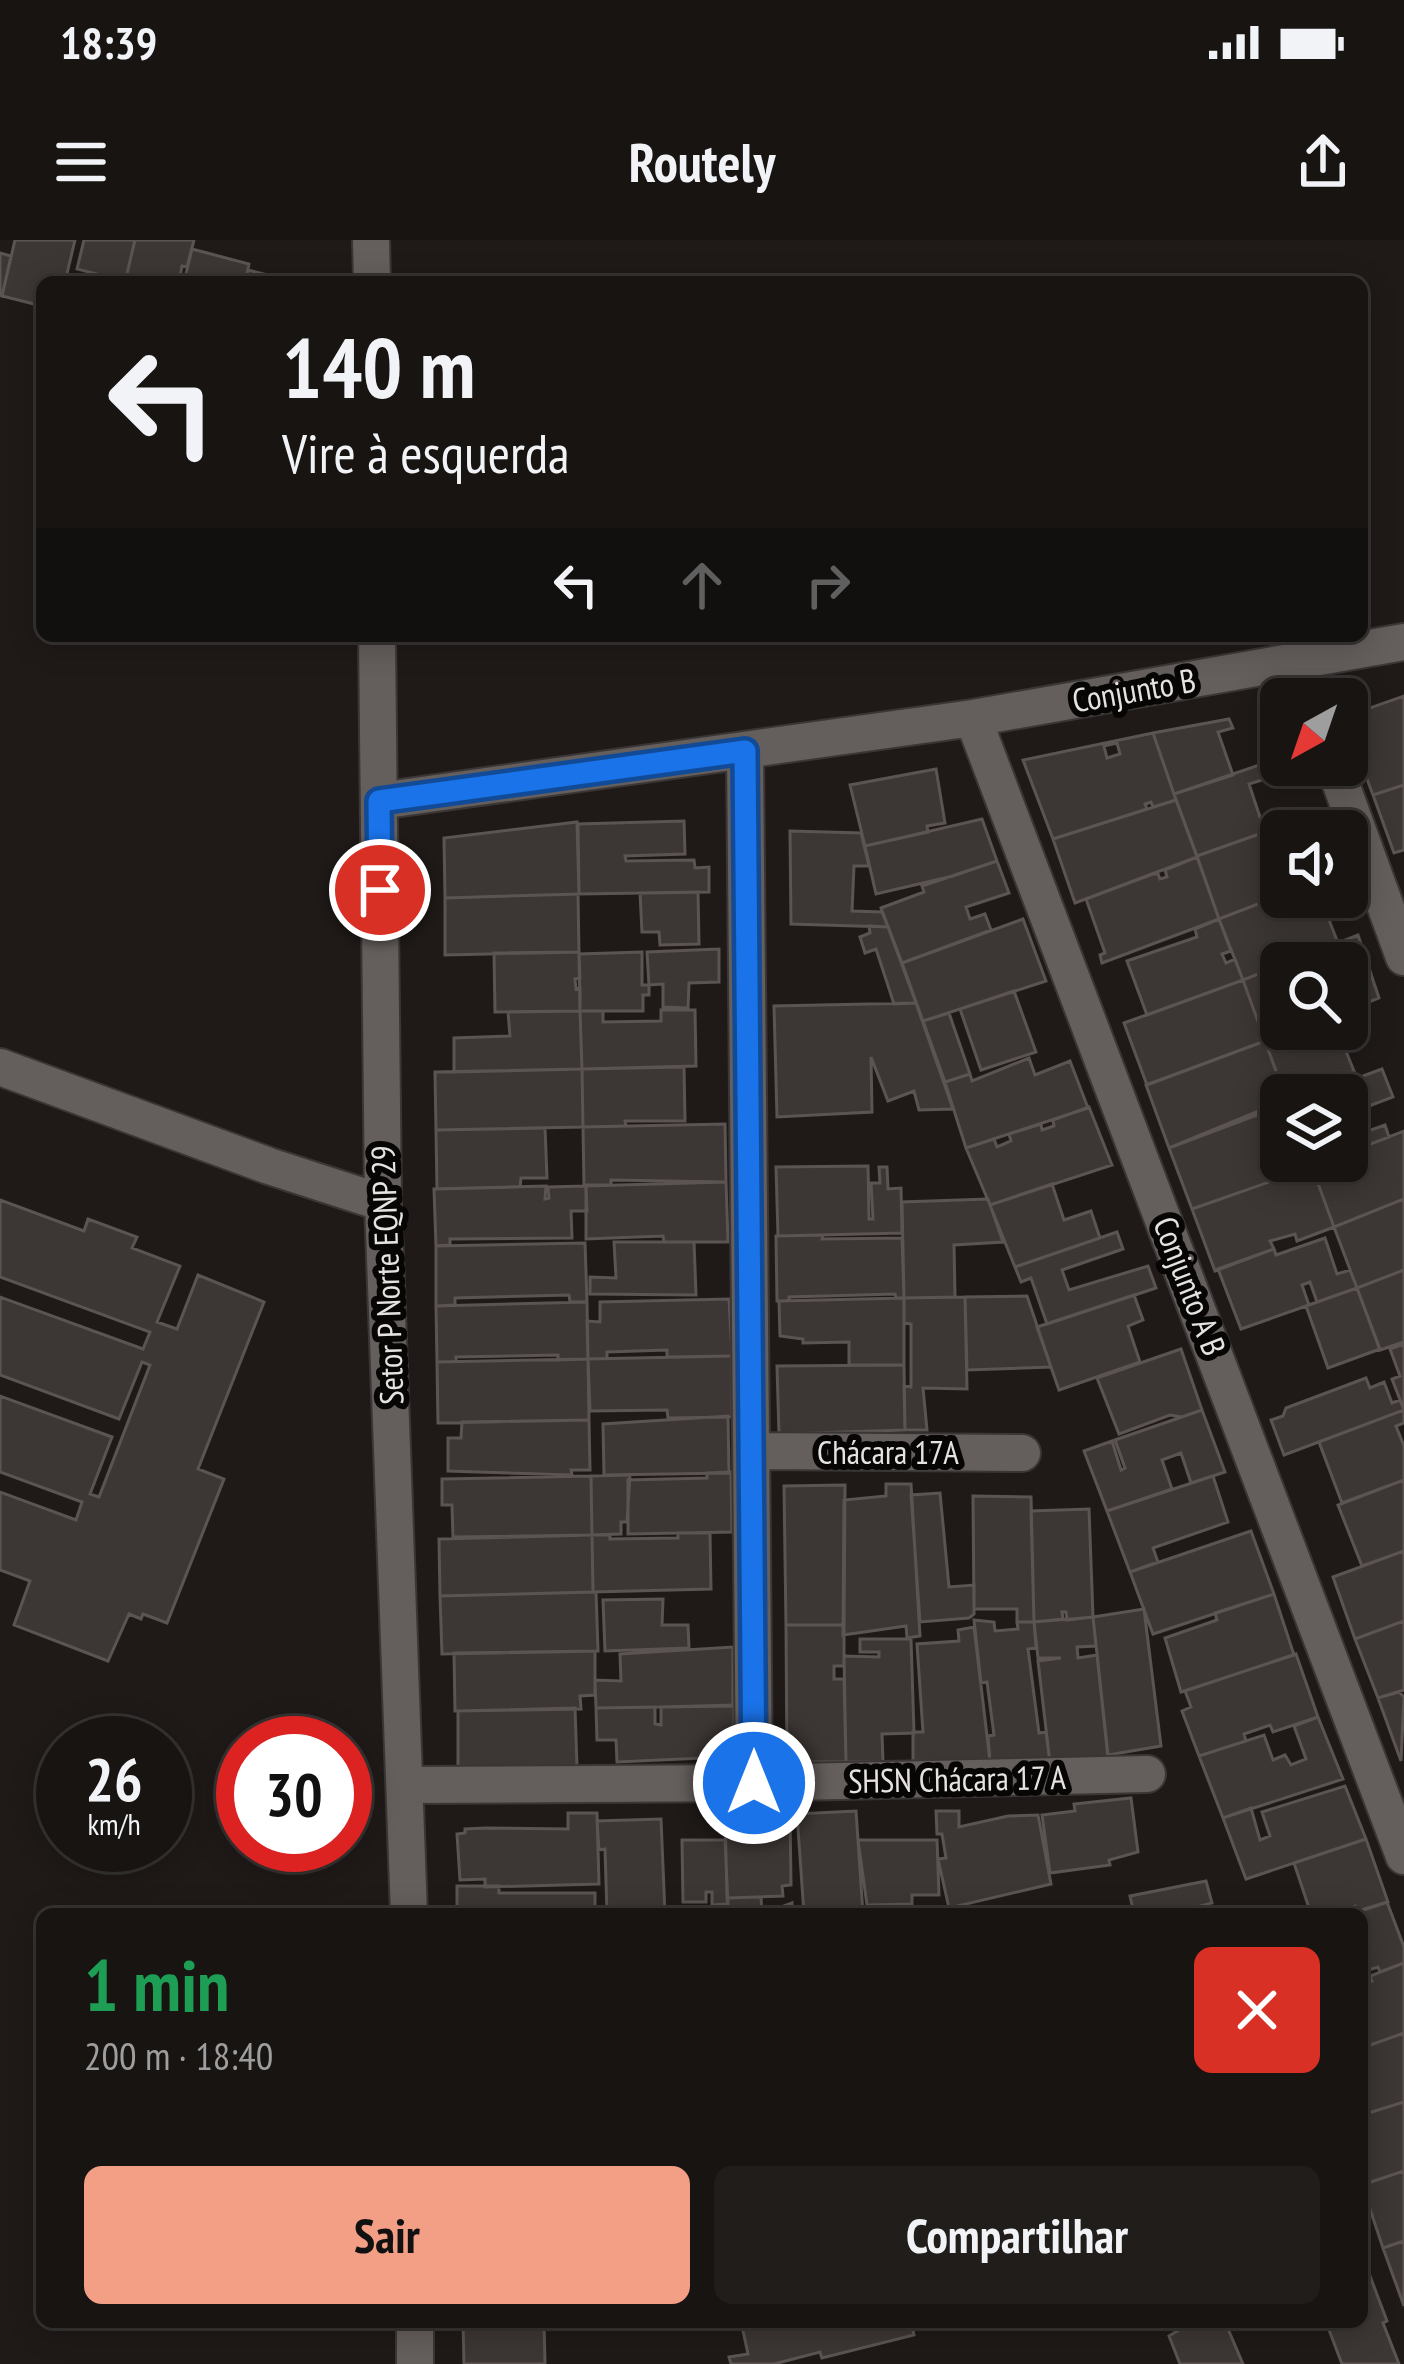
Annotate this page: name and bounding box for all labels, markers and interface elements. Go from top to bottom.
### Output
text: 18:39 [60,13,157,71]
text: Routely [629,127,775,197]
icon: menu [48,129,114,195]
icon: share [1290,129,1356,195]
text: 140 m [282,312,475,421]
icon: left [84,324,240,480]
text: Vire à esquerda [282,418,570,488]
icon: left [543,552,609,618]
icon: ahead [669,552,735,618]
icon: right [795,552,861,618]
street label: Conjunto B [1069,658,1199,721]
north arrow [1260,678,1368,786]
map controls [1260,678,1368,1182]
button: sound [1260,810,1368,918]
pin [329,839,431,941]
icon: arrive [347,857,413,923]
button: search [1260,942,1368,1050]
button: layers [1260,1074,1368,1182]
street label: Setor P Norte EQNP 29 [360,1145,413,1405]
street label: Conjunto A B [1144,1210,1237,1361]
street label: Chácara 17A [817,1430,959,1473]
speed limit sign: 30 [216,1716,372,1872]
position arrow [691,1720,817,1846]
text: 26 [85,1740,143,1818]
street label: SHSN Chácara 17 A [848,1755,1067,1802]
text: km/h [87,1804,141,1843]
text: 1 min [84,1938,229,2031]
button: close [1194,1947,1320,2073]
text: 200 m · 18:40 [84,2030,273,2081]
button: Sair [84,2166,690,2304]
button: Compartilhar [714,2166,1320,2304]

